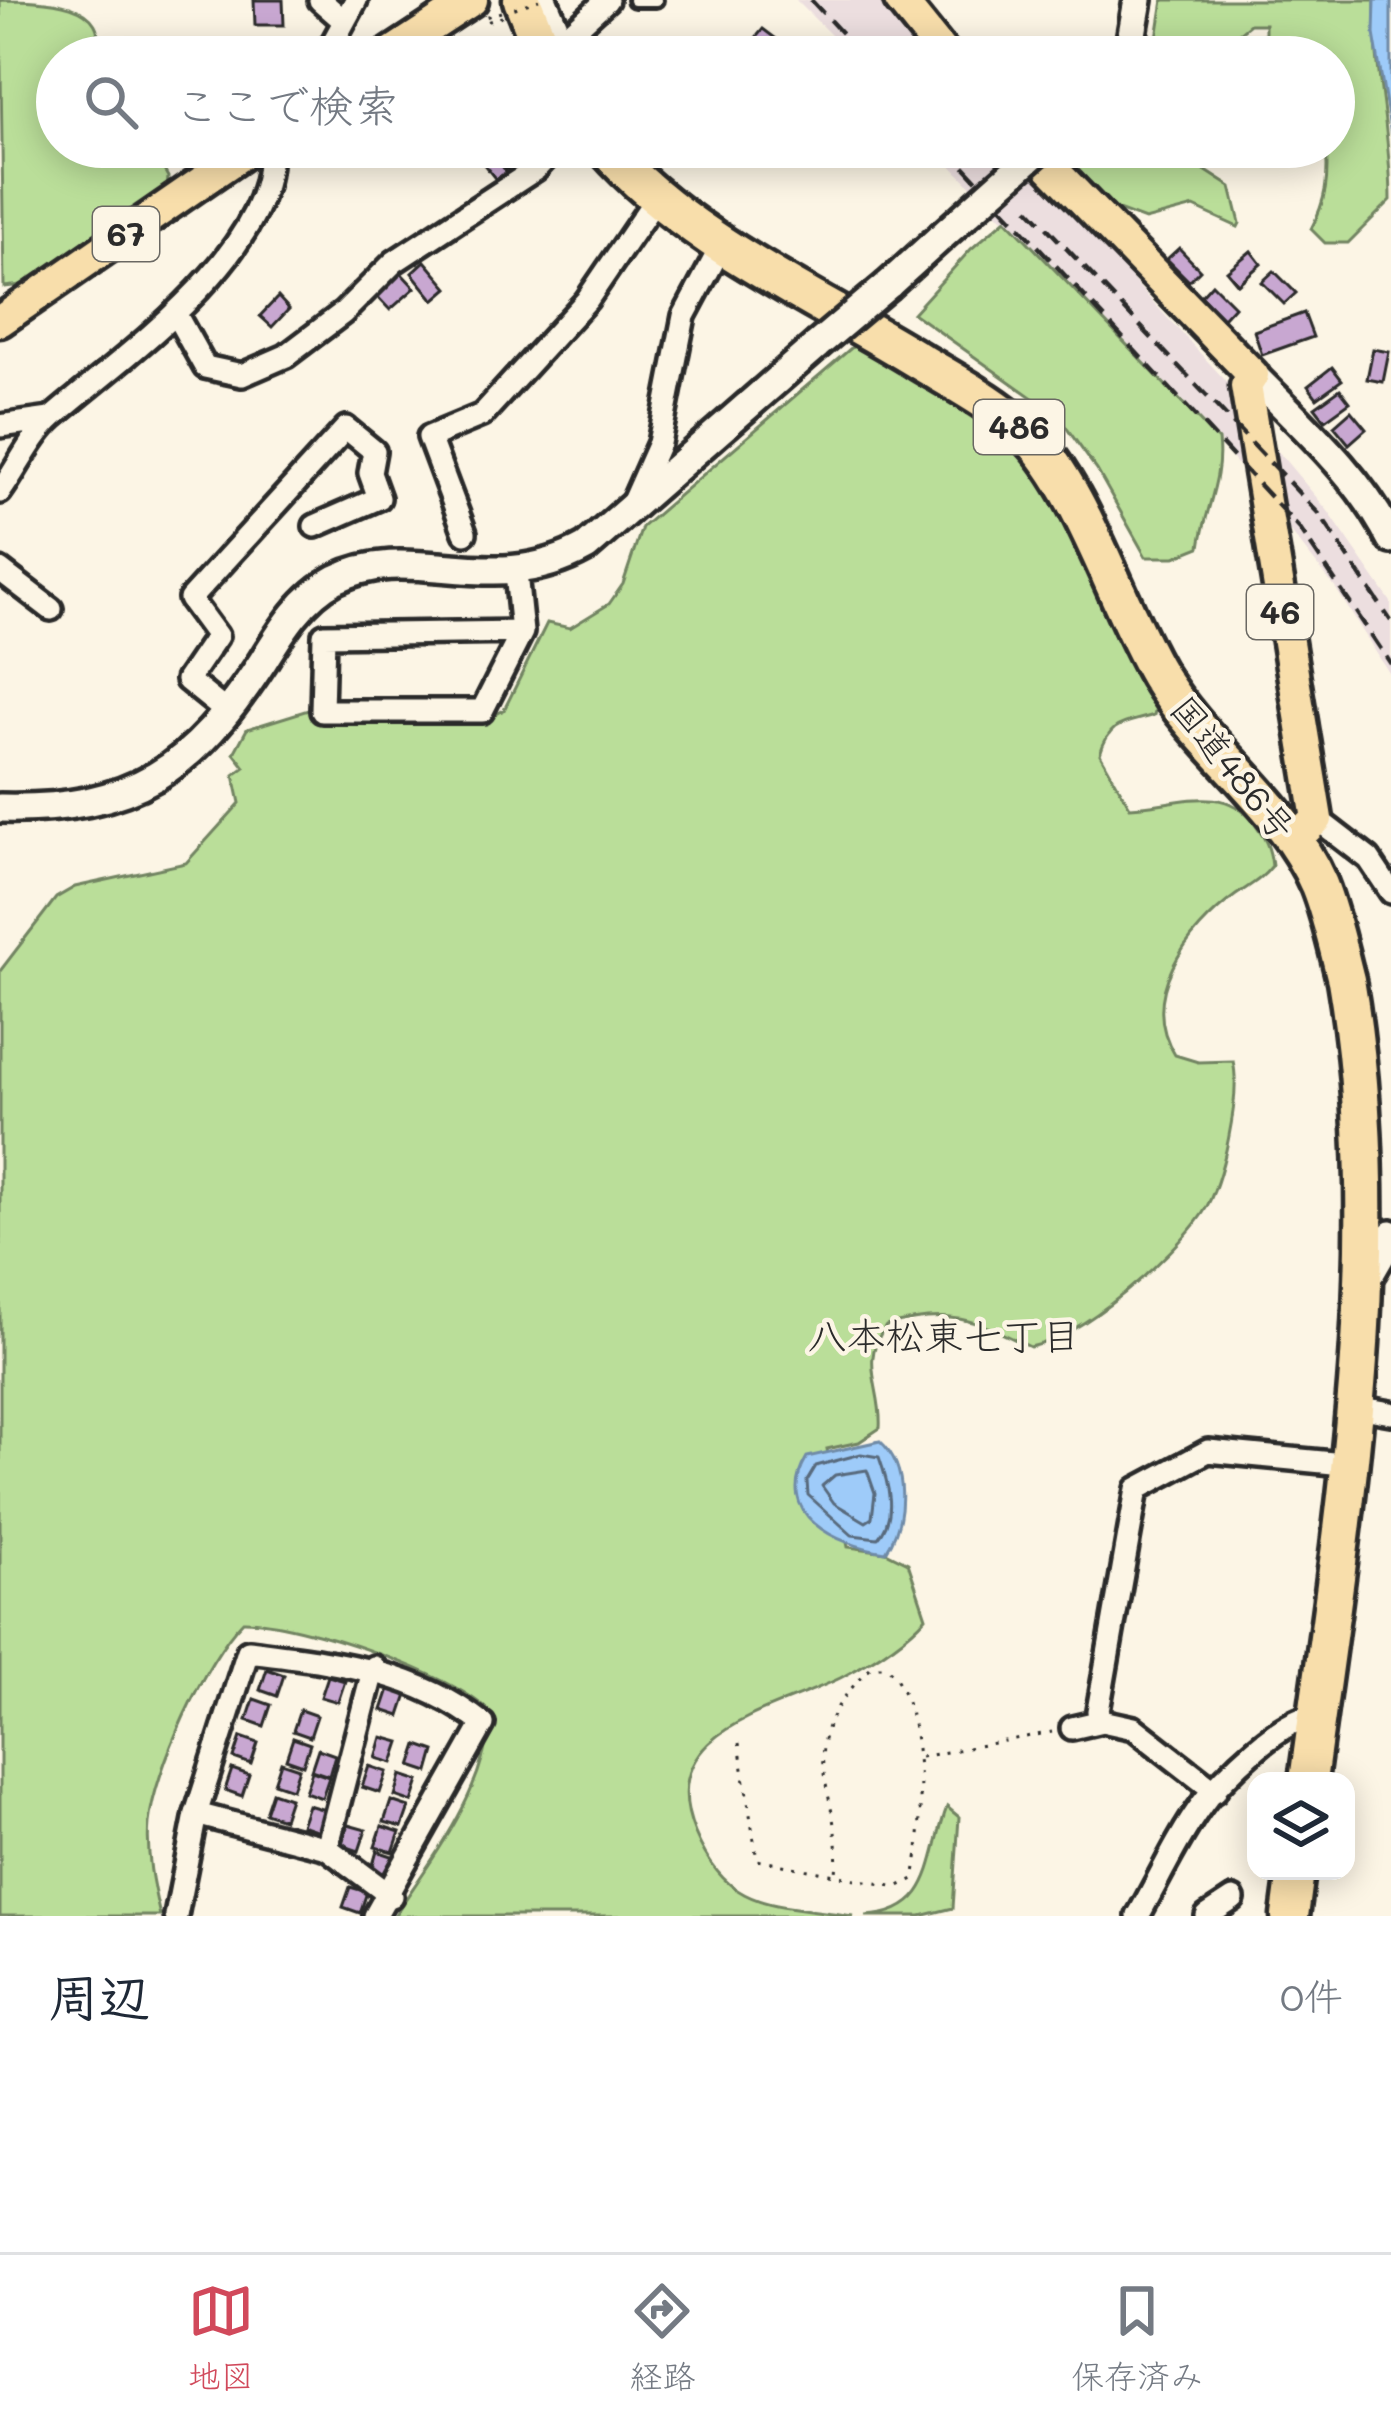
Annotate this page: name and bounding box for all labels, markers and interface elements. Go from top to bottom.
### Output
search box [36,36,1355,168]
icon: search [78,69,144,135]
text: ここで検索 [174,75,399,133]
road number: 67 [93,207,159,261]
road number: 486 [974,400,1064,454]
road number: 46 [1247,585,1313,639]
street label: 国道486号 [1162,685,1307,849]
district label: 八本松東七丁目 [807,1309,1081,1360]
map controls [1247,1772,1355,1880]
button: layers [1247,1772,1355,1880]
text: 周辺 [48,1962,150,2029]
text: 0件 [1280,1970,1343,2021]
tab: 地図 [188,2278,254,2398]
tab: 経路 [629,2278,695,2398]
tab: 保存済み [1071,2278,1203,2398]

